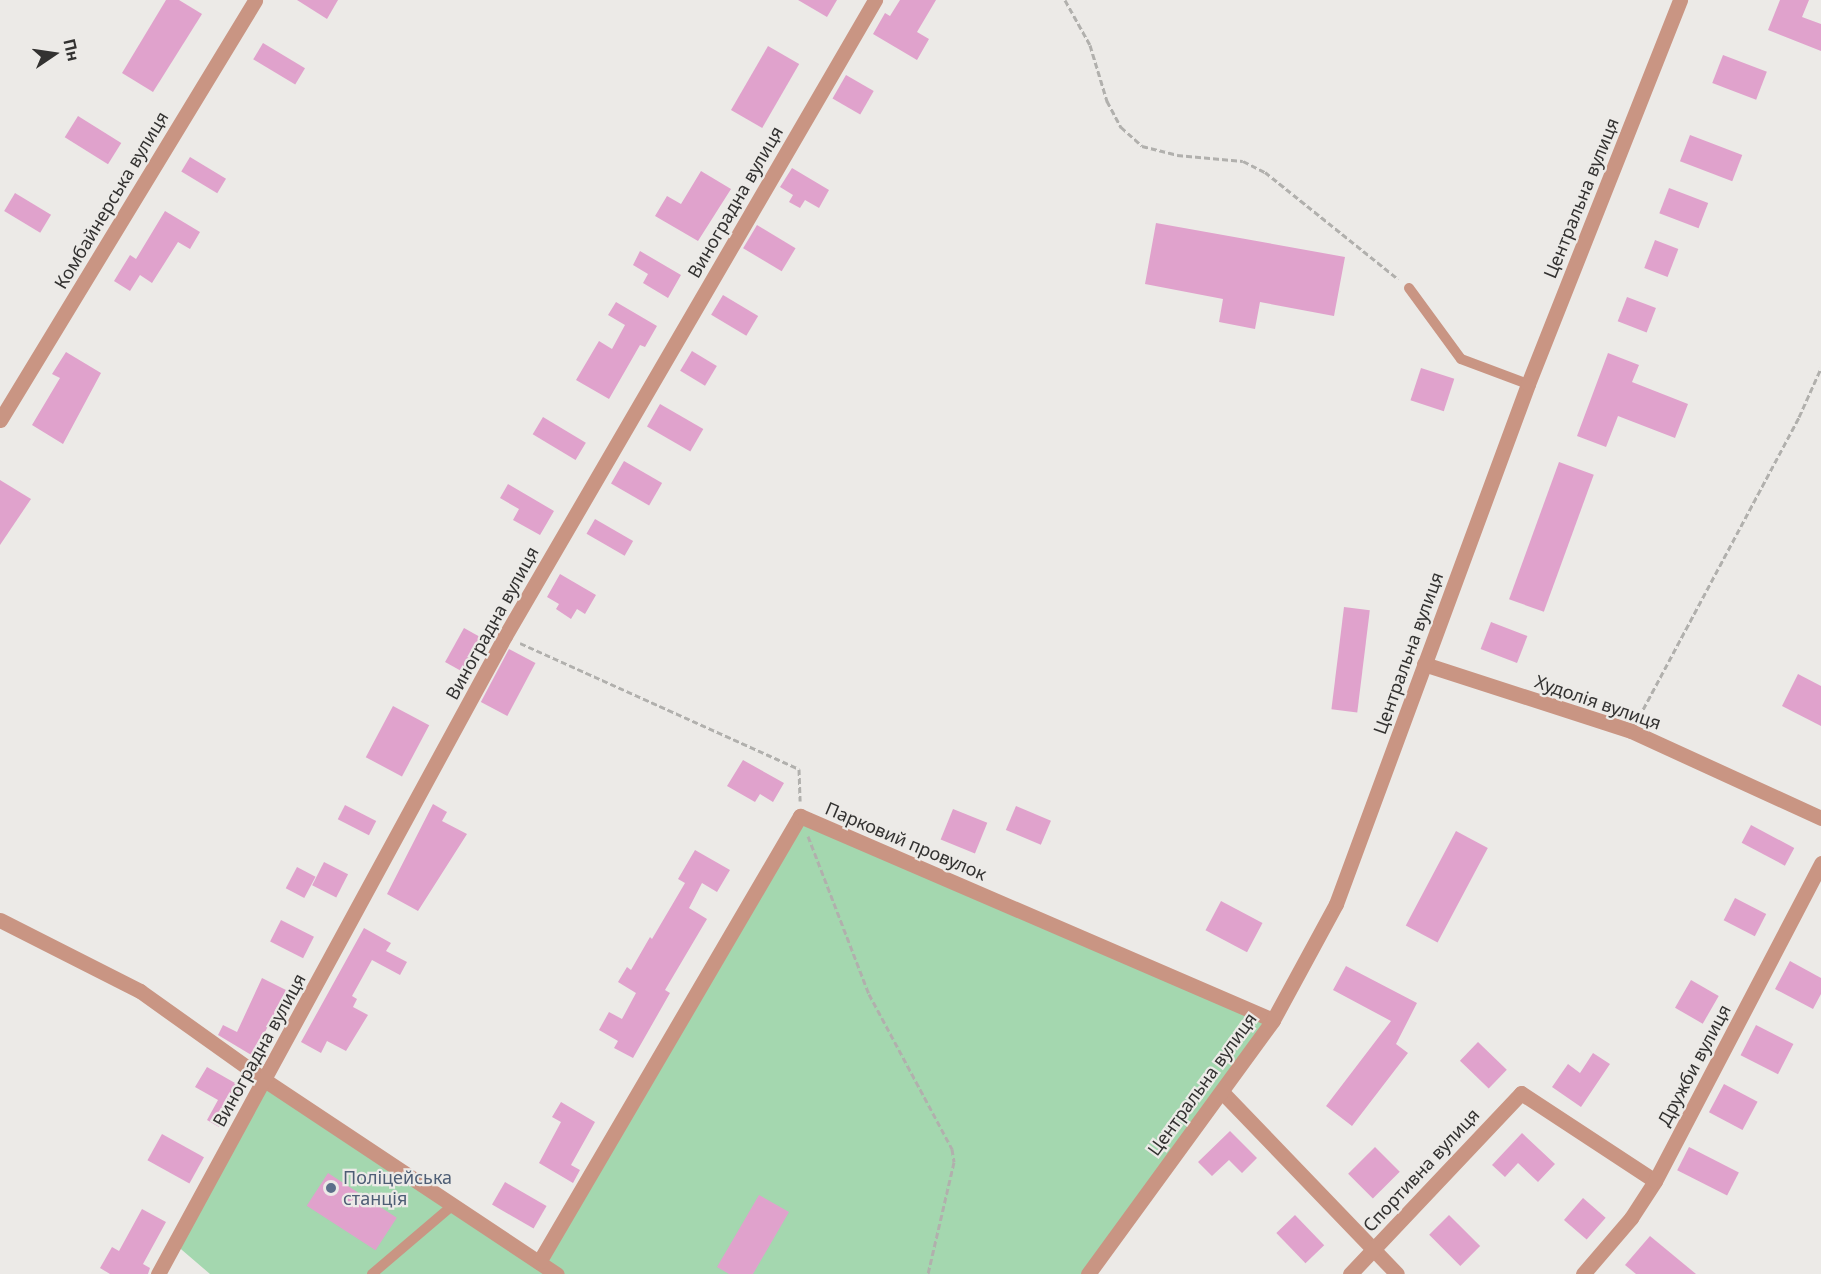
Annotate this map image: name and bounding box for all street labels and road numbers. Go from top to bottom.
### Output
street label: Комбайнерська вулиця [49,107,173,293]
street label: Центральна вулиця [1539,115,1623,281]
street label: Виноградна вулиця [683,122,787,282]
street label: Виноградна вулиця [441,543,543,703]
street label: Центральна вулиця [1369,569,1447,737]
street label: Худолія вулиця [1532,670,1664,734]
street label: Парковий провулок [822,797,990,885]
street label: Виноградна вулиця [208,970,310,1130]
street label: Дружби вулиця [1653,1001,1735,1129]
street label: Центральна вулиця [1143,1008,1261,1160]
street label: Спортивна вулиця [1358,1104,1484,1236]

